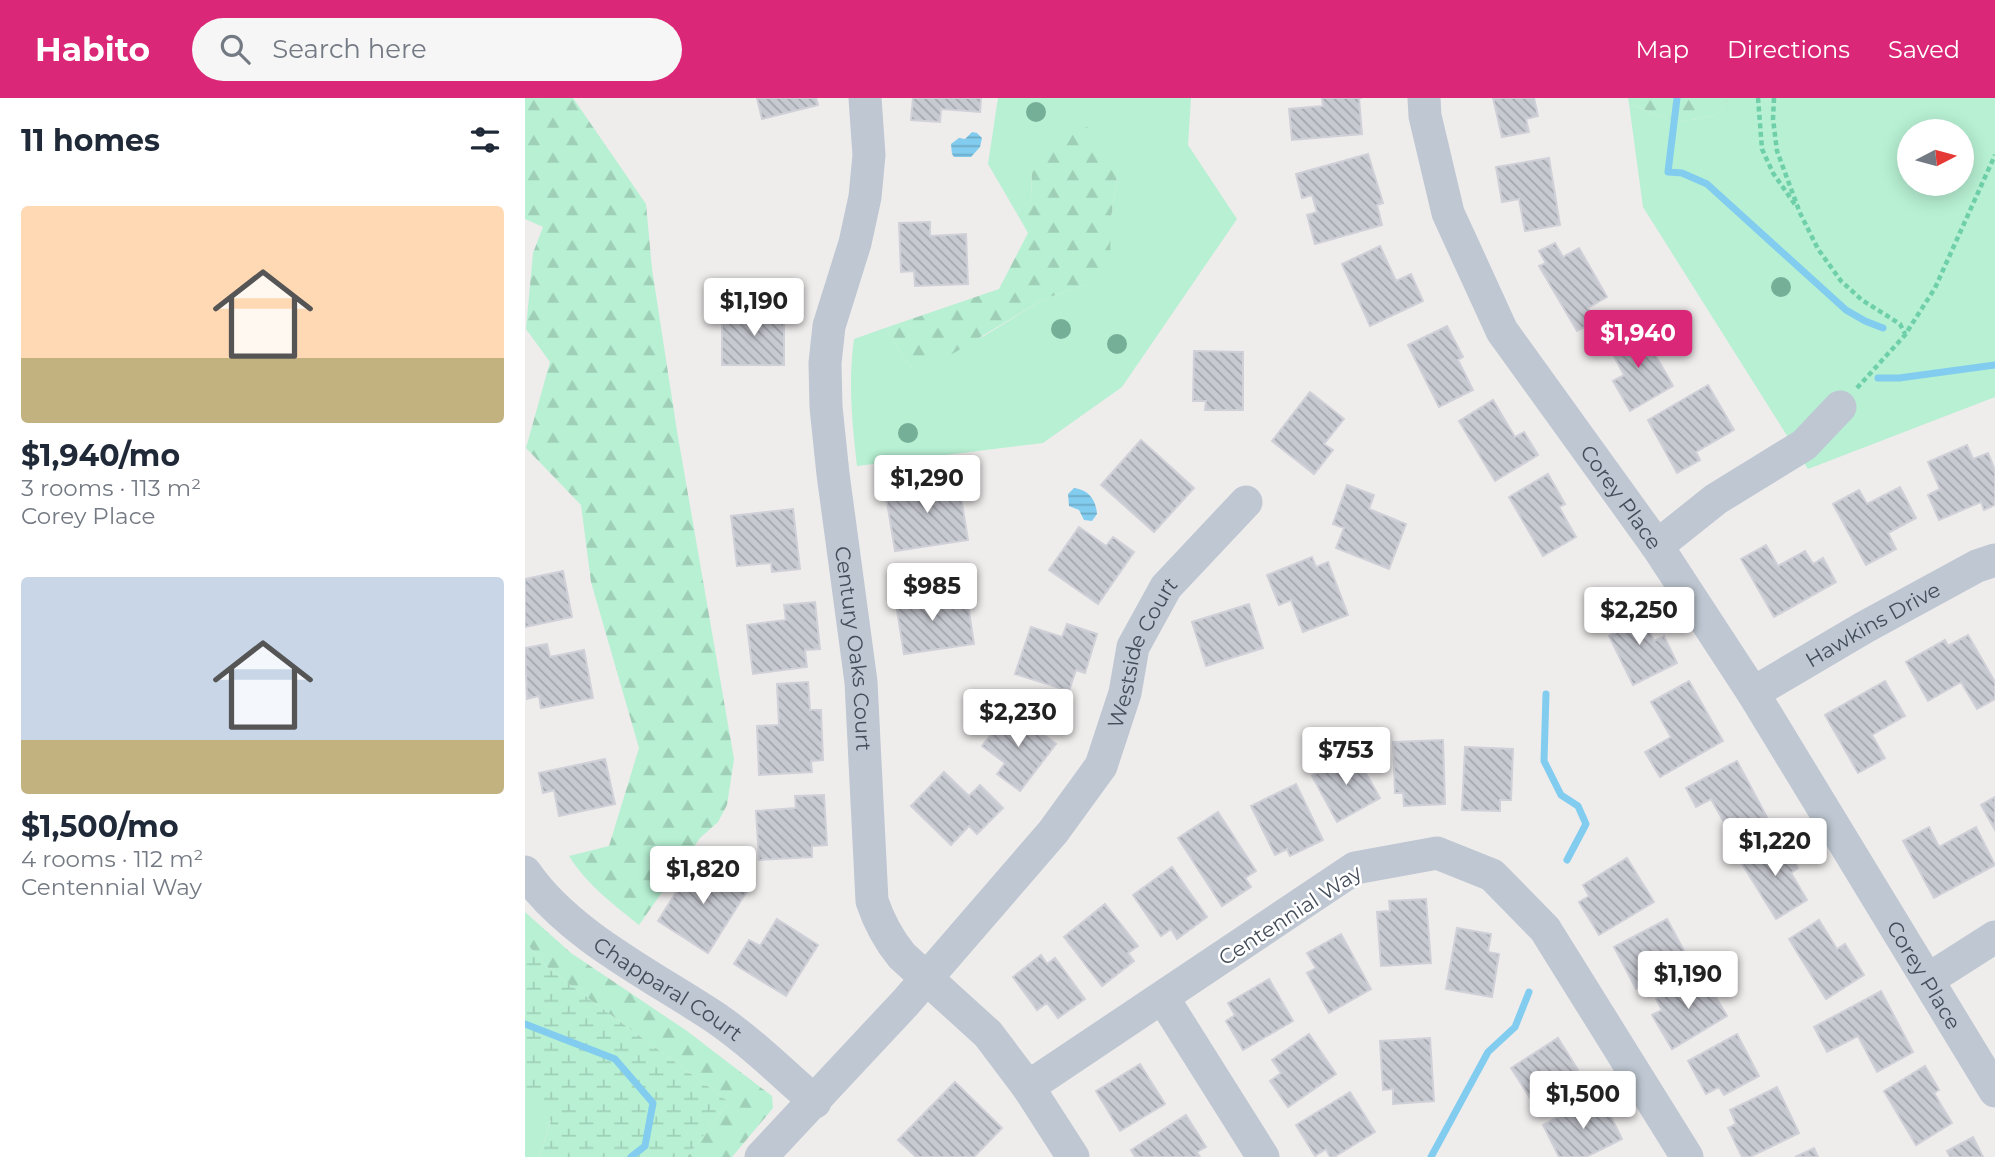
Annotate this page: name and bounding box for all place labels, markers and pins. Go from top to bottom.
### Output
pin: $1,190 [697,278,811,338]
pin: $1,940 [1581,310,1695,370]
pin: $1,290 [870,456,984,515]
pin: $985 [891,564,973,623]
pin: $2,250 [1582,588,1696,647]
pin: $2,230 [961,690,1075,749]
pin: $753 [1305,728,1387,787]
pin: $1,220 [1718,818,1832,878]
pin: $1,820 [646,846,760,906]
pin: $1,190 [1631,951,1745,1011]
pin: $1,500 [1526,1072,1640,1131]

